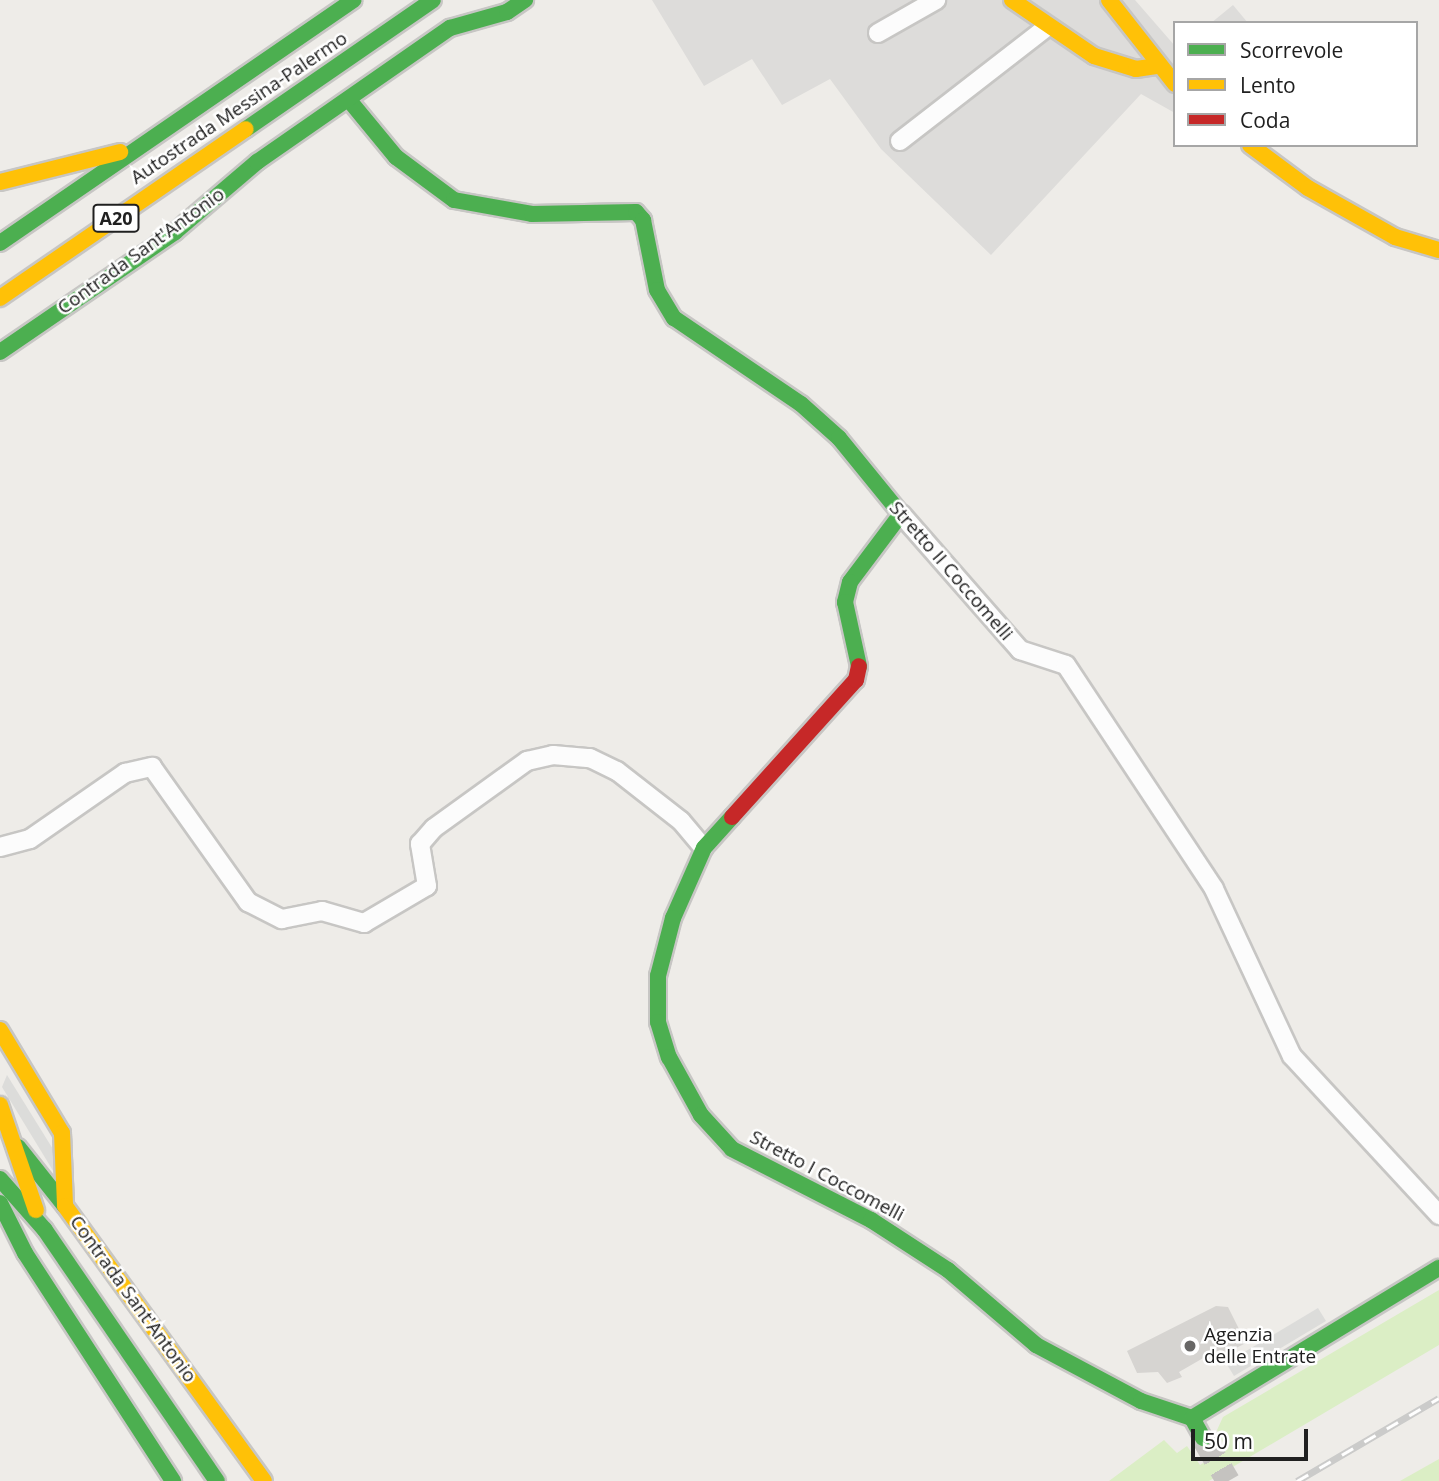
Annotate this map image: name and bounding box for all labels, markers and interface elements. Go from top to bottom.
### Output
legend [1173,21,1418,147]
street label: Autostrada Messina-Palermo [126,27,352,189]
text: Scorrevole [1240,36,1343,64]
text: Lento [1240,71,1296,99]
text: Coda [1240,106,1290,134]
street label: Contrada Sant'Antonio [53,183,229,319]
road number: A20 [92,204,140,232]
street label: Stretto II Coccomelli [884,497,1018,645]
street label: Stretto I Coccomelli [746,1126,908,1226]
street label: Contrada Sant'Antonio [65,1211,201,1387]
place label: Agenzia delle Entrate [1204,1324,1316,1368]
marker: Agenzia delle Entrate [1182,1338,1198,1354]
scale bar [1194,1414,1311,1458]
text: 50 m [1204,1427,1253,1455]

